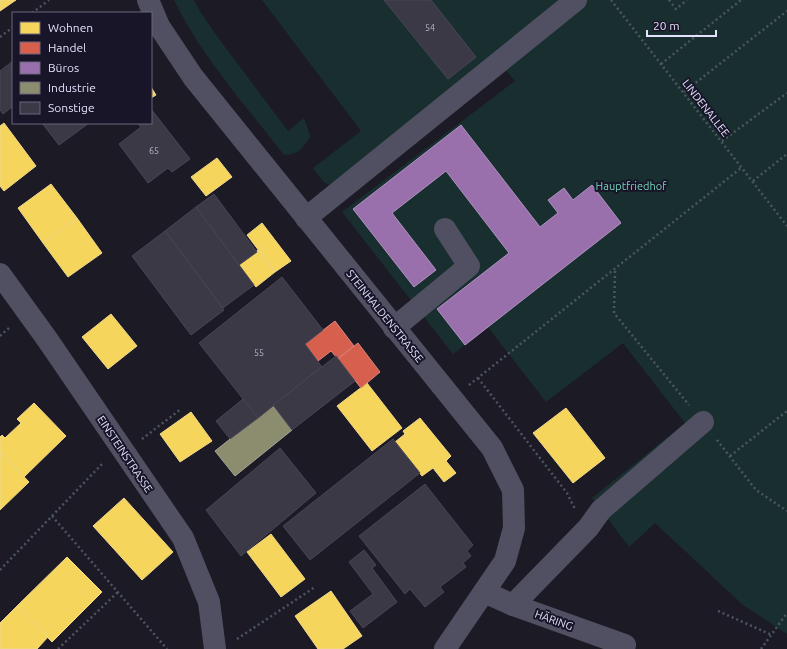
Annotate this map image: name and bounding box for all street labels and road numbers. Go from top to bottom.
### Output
street label: LINDENALLEE [680,77,732,139]
street label: STEINHALDENSTRASSE [344,268,426,364]
street label: EINSTEINSTRASSE [95,414,155,494]
street label: HÄRING [533,608,575,632]

